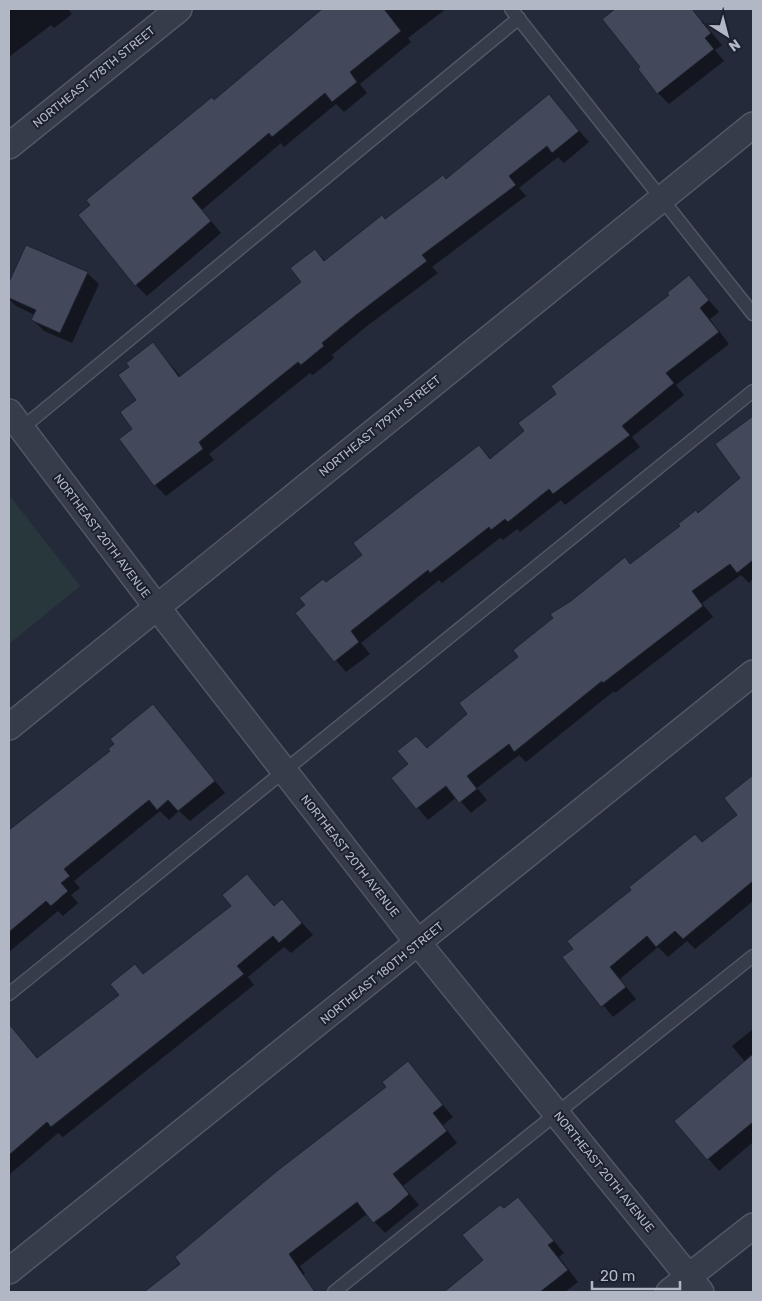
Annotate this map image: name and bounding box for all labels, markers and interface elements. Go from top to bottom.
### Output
north arrow [702,10,752,60]
street label: NORTHEAST 178TH STREET [30,23,158,131]
text: N [725,35,743,55]
street label: NORTHEAST 179TH STREET [316,373,444,479]
street label: NORTHEAST 20TH AVENUE [51,471,153,601]
street label: NORTHEAST 20TH AVENUE [298,792,402,920]
street label: NORTHEAST 180TH STREET [318,919,446,1027]
street label: NORTHEAST 20TH AVENUE [551,1109,657,1235]
scale bar [592,1258,680,1290]
text: 20 m [600,1267,635,1285]

